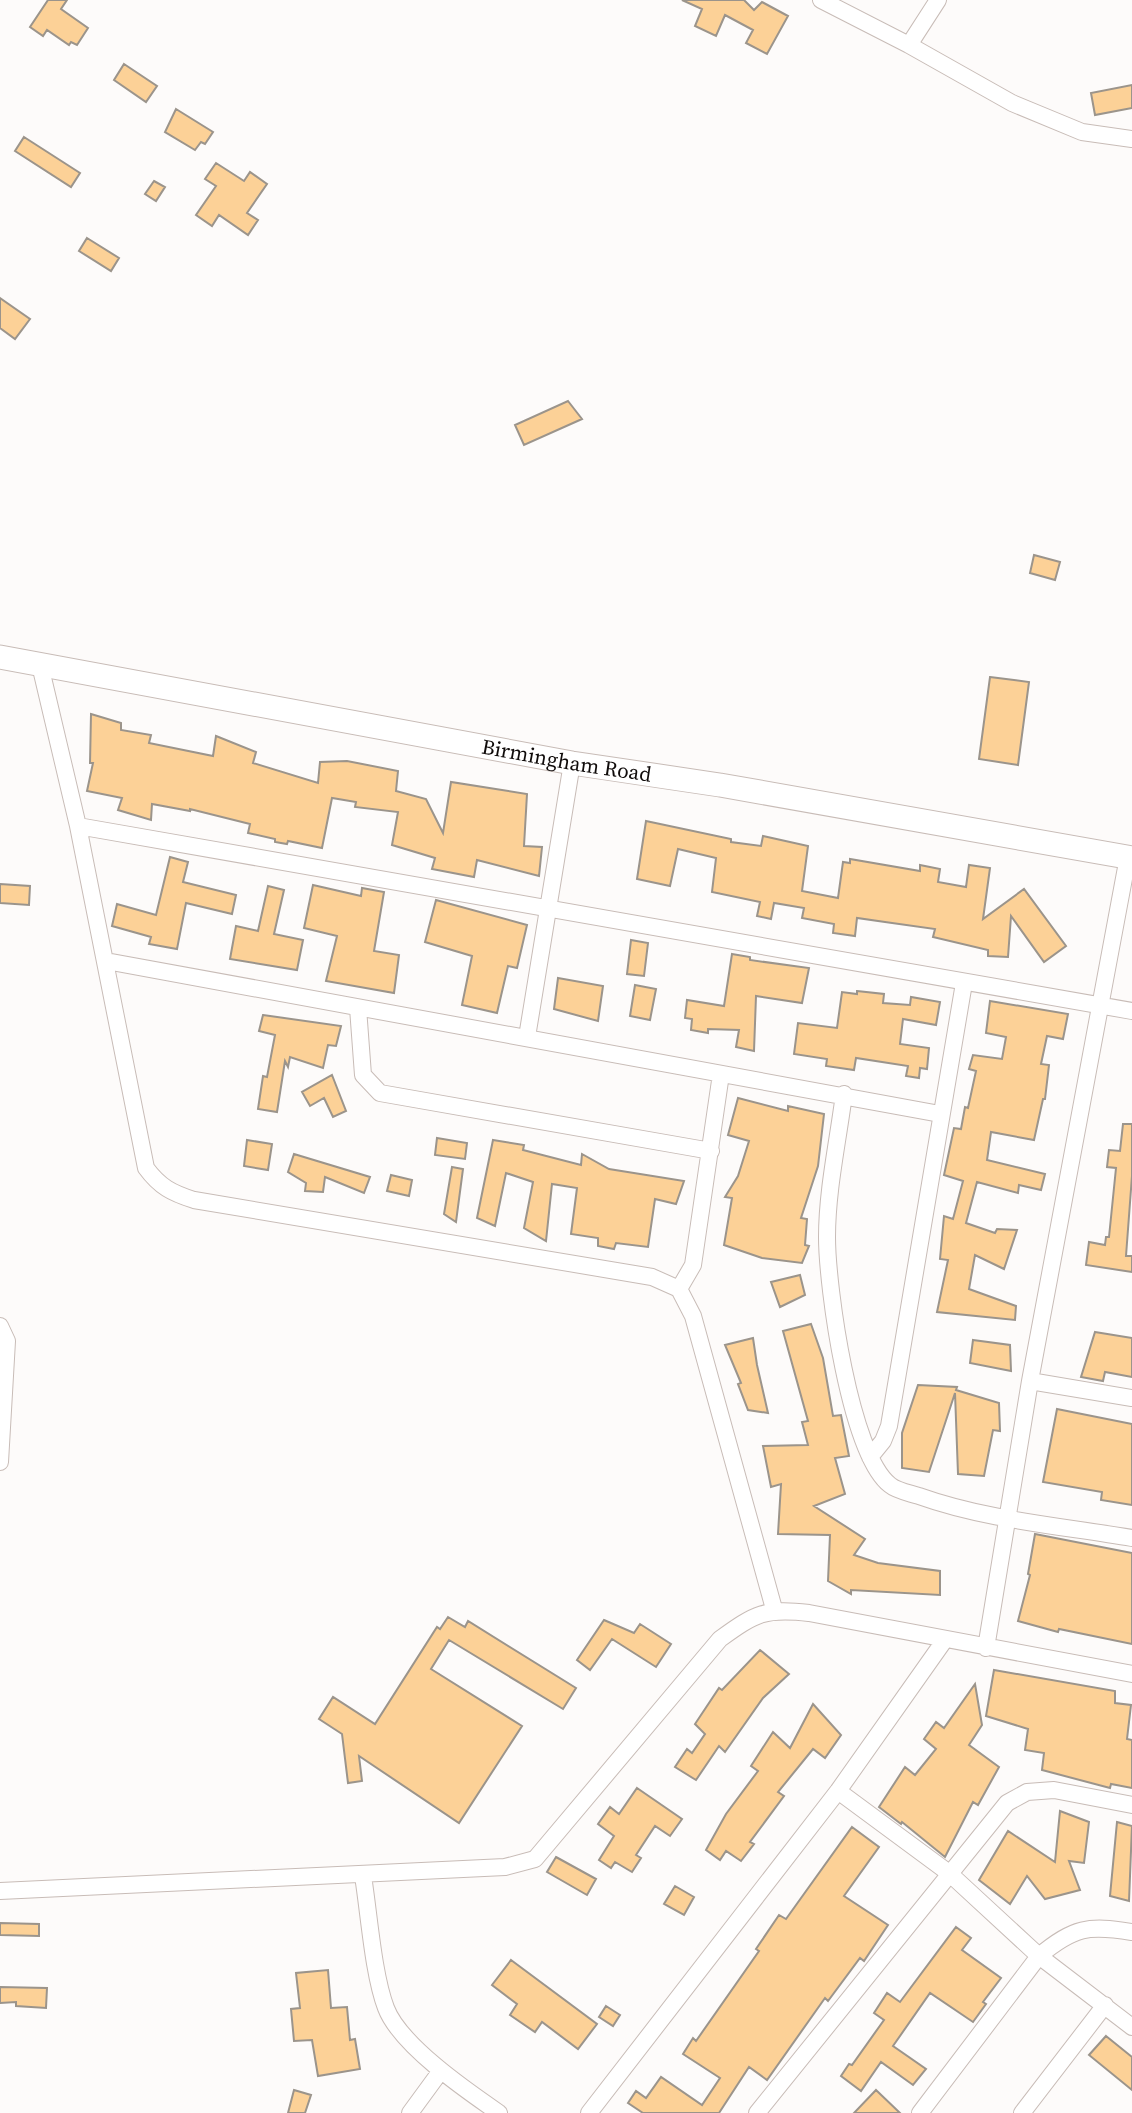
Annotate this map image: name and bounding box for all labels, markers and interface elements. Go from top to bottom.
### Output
street label: Birmingham Road [479,732,653,789]

